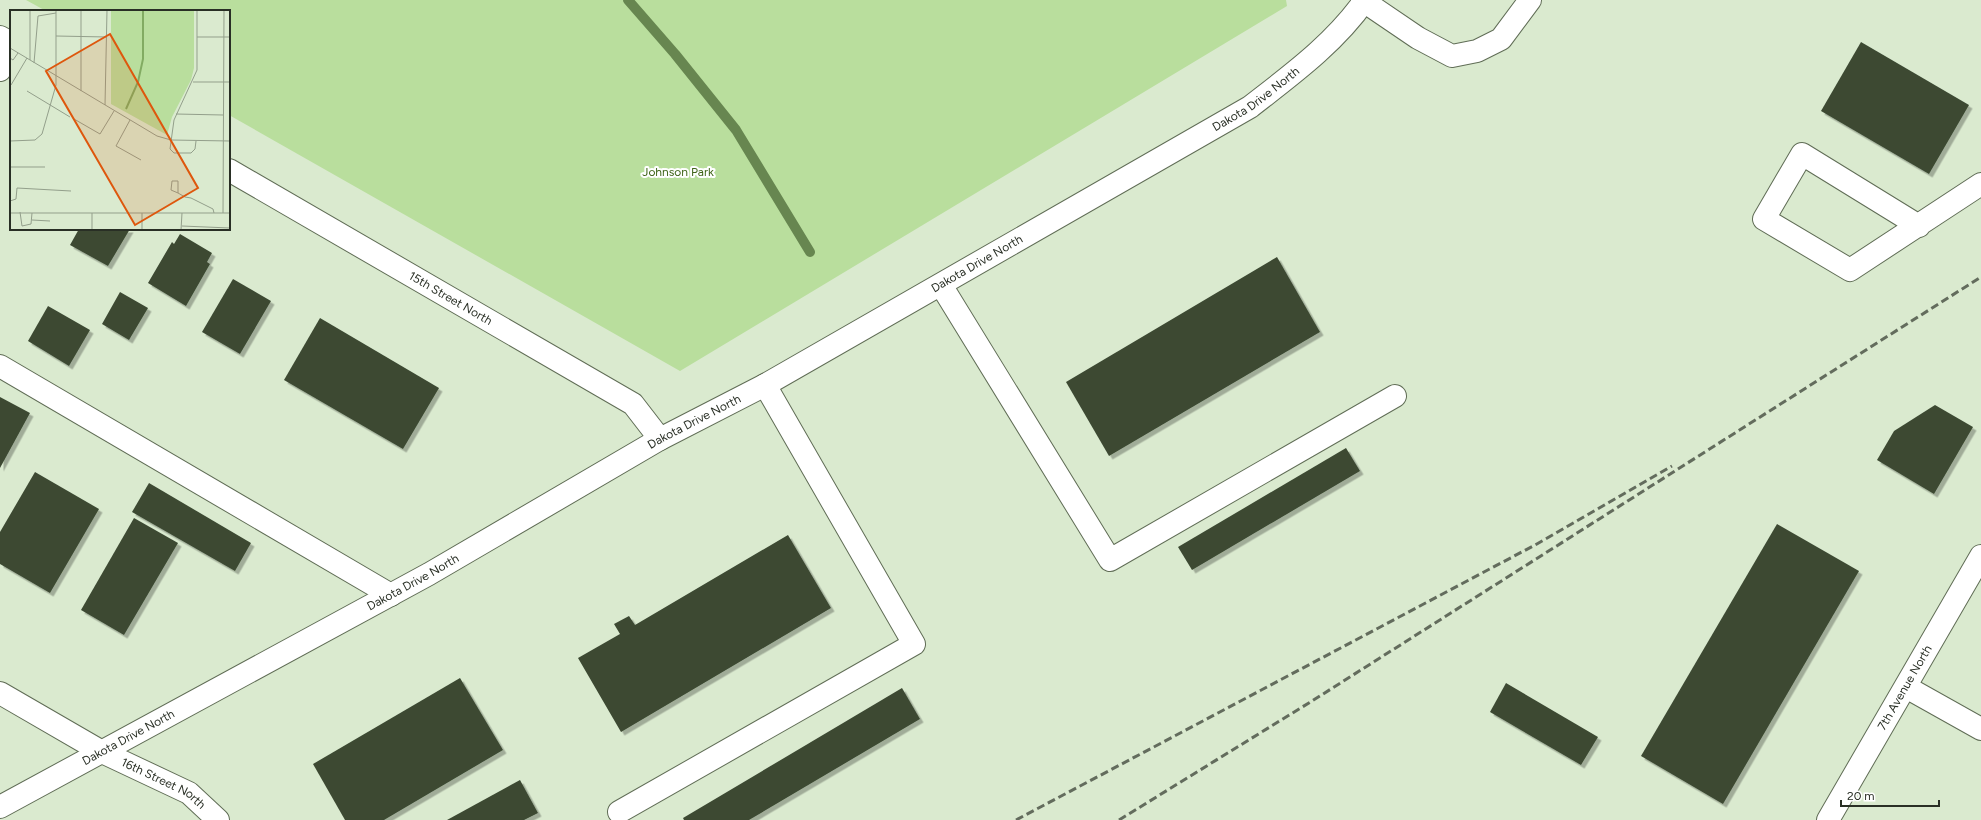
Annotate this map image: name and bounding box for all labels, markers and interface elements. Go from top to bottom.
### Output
inset map [10,10,230,230]
street label: Dakota Drive North [1210,64,1302,134]
park label: Johnson Park [642,165,714,179]
street label: Dakota Drive North [929,232,1025,295]
street label: 15th Street North [406,269,495,328]
street label: Dakota Drive North [645,392,743,452]
street label: Dakota Drive North [364,551,462,613]
street label: 7th Avenue North [1875,642,1935,733]
street label: Dakota Drive North [80,706,177,768]
street label: 16th Street North [119,755,209,812]
scale bar [1841,782,1939,808]
text: 20 m [1847,789,1875,803]

